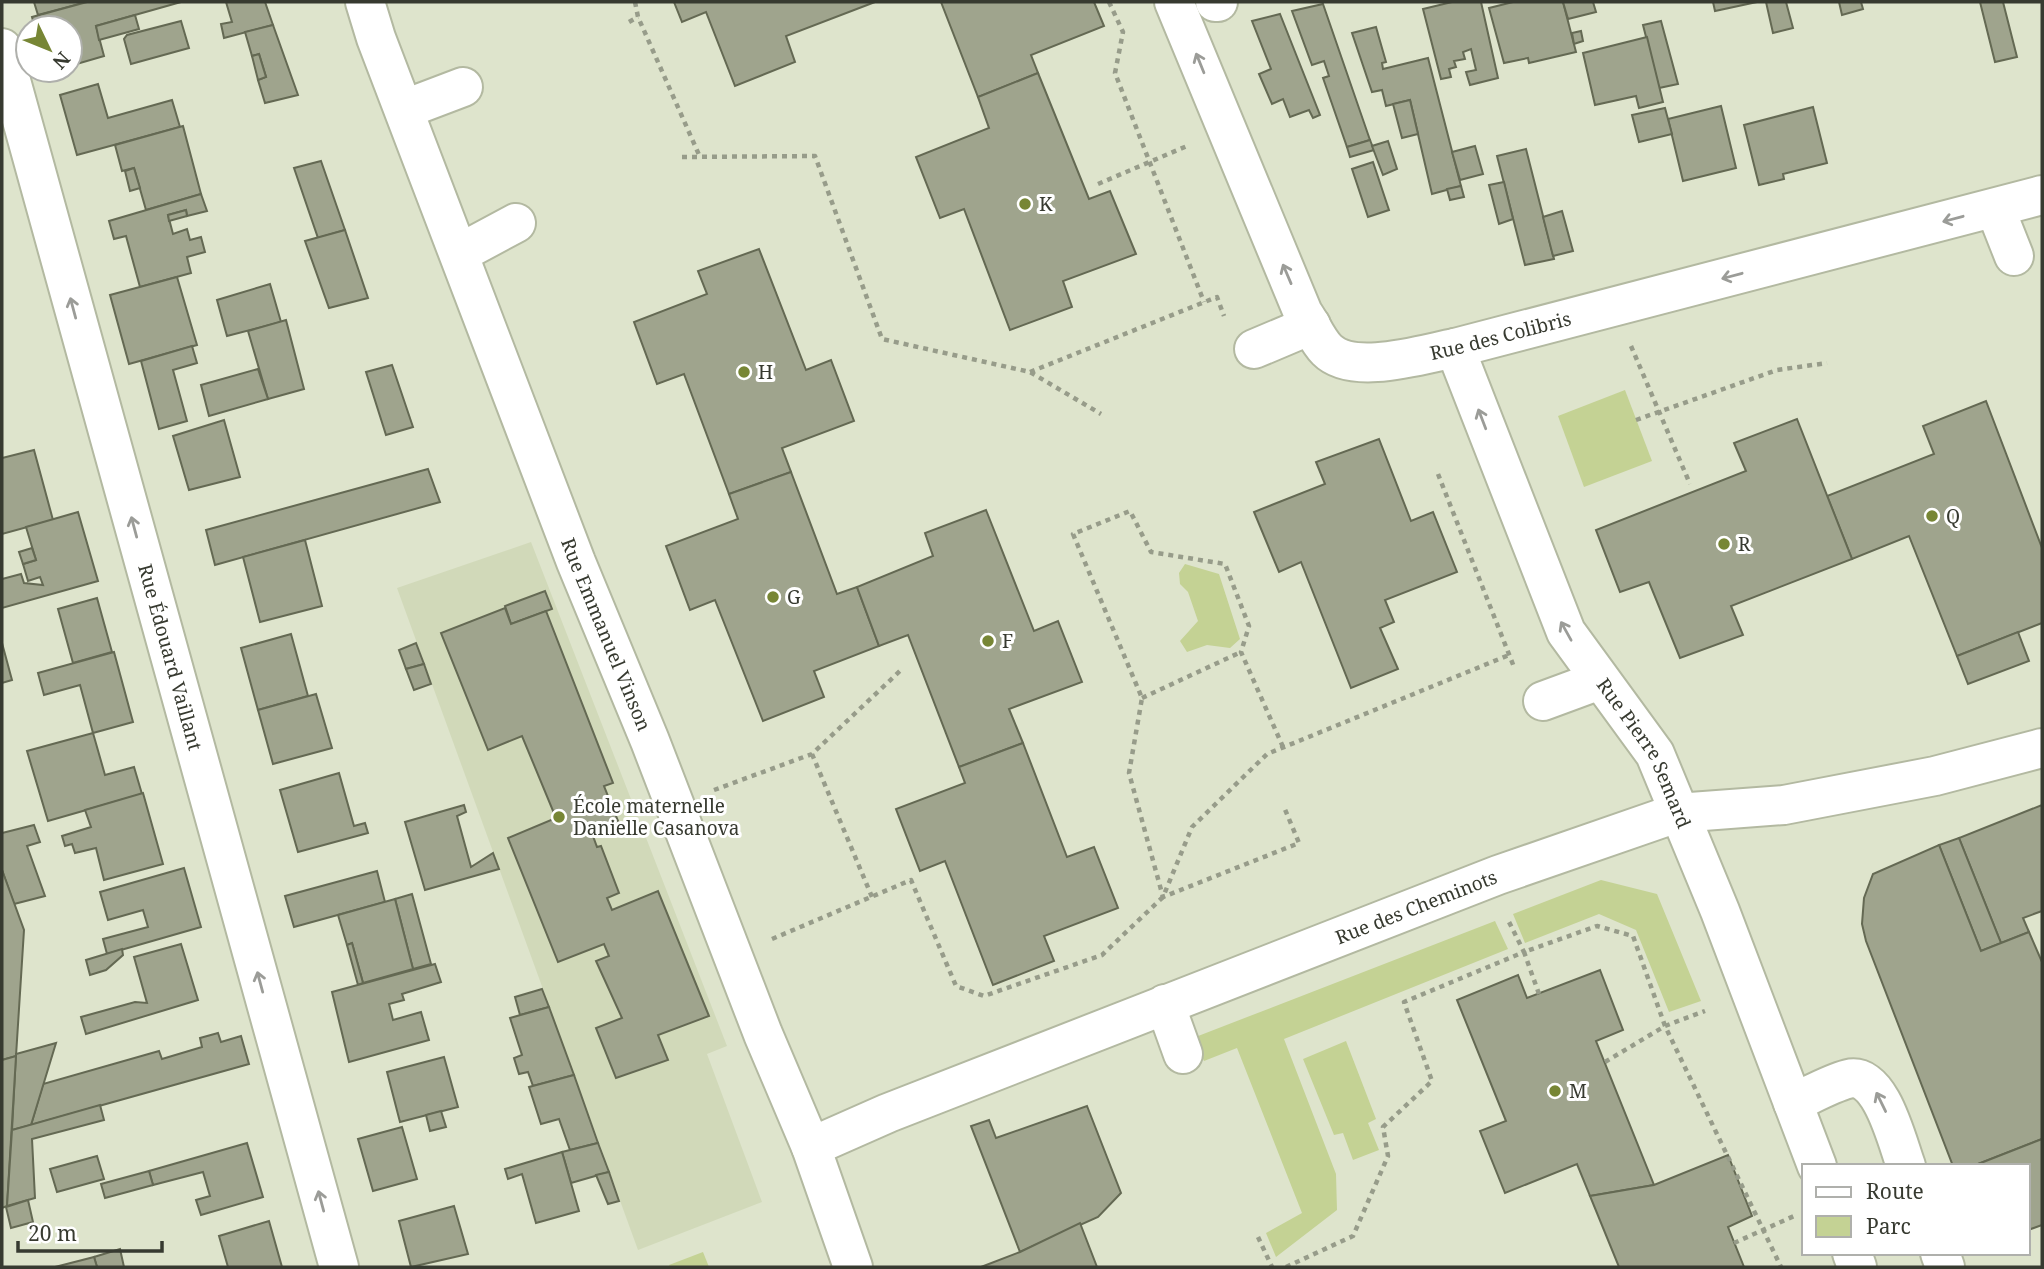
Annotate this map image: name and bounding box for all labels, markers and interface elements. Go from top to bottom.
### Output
north arrow [14,14,84,84]
text: N [47,46,76,75]
one-way arrow [1193,53,1206,75]
place label: K [1039,191,1053,217]
marker: K [1017,196,1033,212]
one-way arrow [1942,213,1964,226]
one-way arrow [1280,263,1293,285]
one-way arrow [1722,270,1744,283]
one-way arrow [66,297,79,319]
street label: Rue des Colibris [1427,305,1574,366]
place label: H [758,359,773,385]
marker: H [736,364,752,380]
one-way arrow [1475,409,1488,431]
place label: Q [1946,503,1960,529]
marker: Q [1924,508,1940,524]
one-way arrow [127,516,140,539]
place label: R [1738,531,1751,557]
street label: Rue Emmanuel Vinson [555,534,657,735]
marker: R [1716,536,1732,552]
street label: Rue Édouard Vaillant [132,561,209,754]
place label: G [787,584,801,610]
marker: G [765,589,781,605]
one-way arrow [1559,621,1573,641]
place label: F [1002,628,1013,654]
marker: F [980,633,996,649]
street label: Rue Pierre Semard [1591,673,1697,832]
place label: École maternelle Danielle Casanova [573,793,739,841]
marker: École maternelle Danielle Casanova [551,809,567,825]
street label: Rue des Cheminots [1331,864,1501,950]
one-way arrow [253,971,266,994]
place label: M [1569,1078,1587,1104]
marker: M [1547,1083,1563,1099]
one-way arrow [1873,1093,1887,1113]
legend [1802,1164,2030,1255]
text: Route [1866,1177,1924,1205]
one-way arrow [313,1191,326,1213]
scale bar [18,1210,161,1254]
text: Parc [1866,1212,1911,1240]
text: 20 m [28,1219,77,1247]

